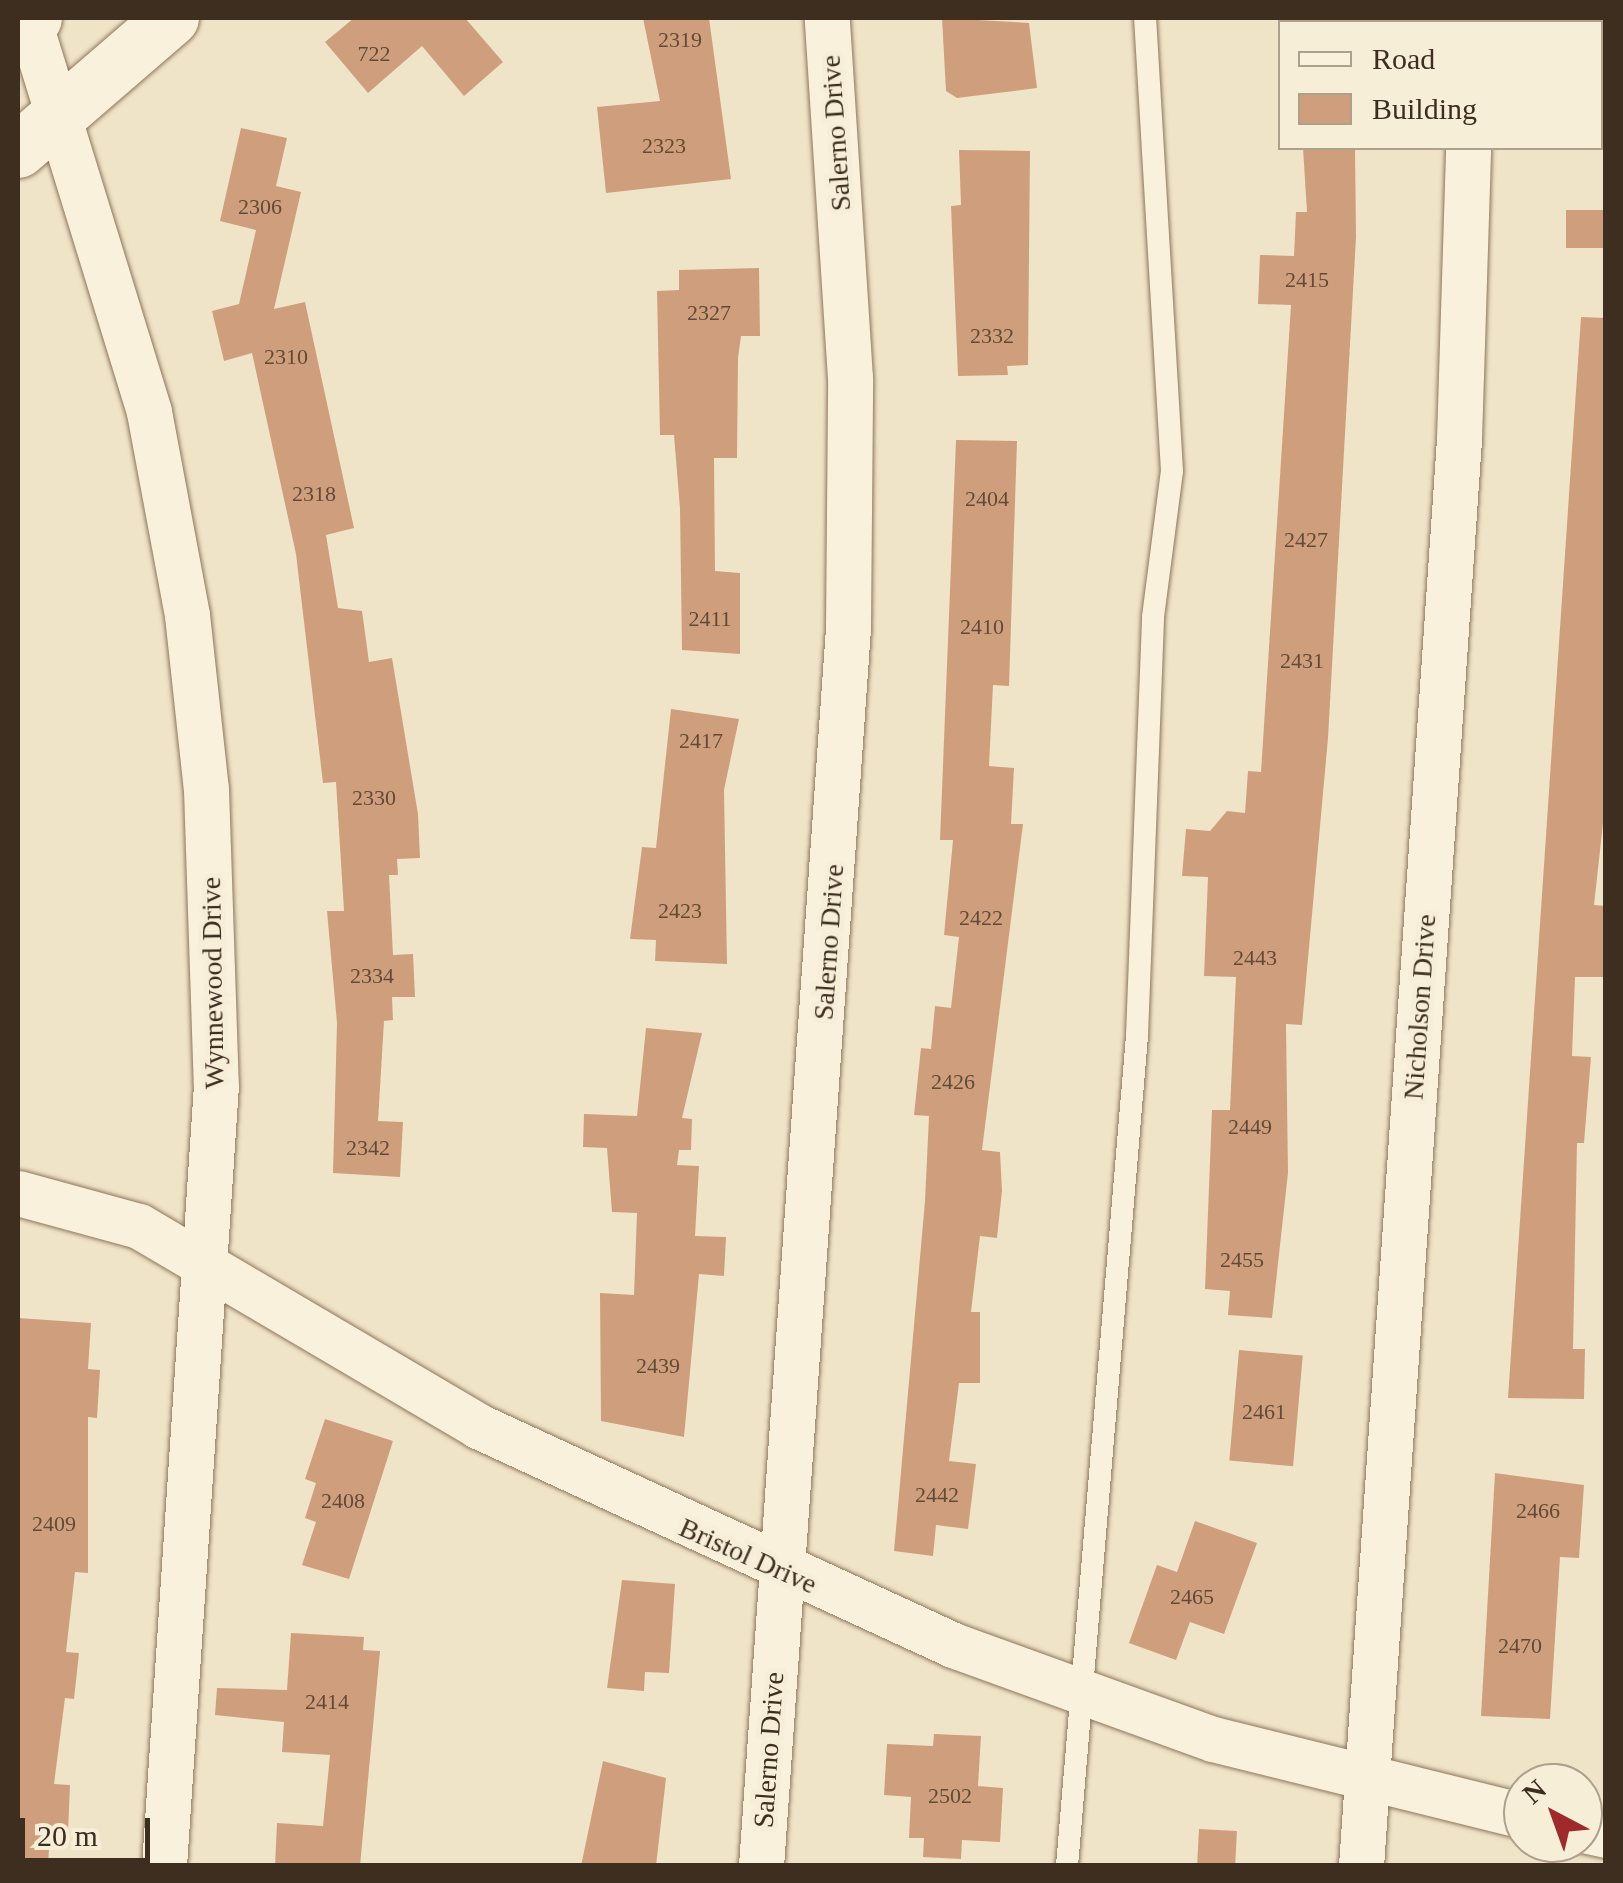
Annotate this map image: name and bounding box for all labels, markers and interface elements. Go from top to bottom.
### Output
legend [1278,20,1603,150]
house number: 2319 [658,27,702,53]
house number: 722 [358,41,390,67]
text: Road [1372,42,1435,75]
street label: Salerno Drive [814,54,858,212]
text: Building [1372,92,1477,125]
house number: 2323 [642,133,686,159]
house number: 2306 [238,194,282,220]
house number: 2415 [1285,267,1329,293]
house number: 2327 [687,300,731,326]
house number: 2332 [970,323,1014,349]
house number: 2310 [264,344,308,370]
house number: 2318 [292,481,336,507]
house number: 2404 [965,486,1009,512]
house number: 2427 [1284,527,1328,553]
house number: 2411 [688,606,732,632]
house number: 2410 [960,614,1004,640]
house number: 2431 [1280,648,1324,674]
house number: 2417 [679,728,723,754]
house number: 2330 [352,785,396,811]
street label: Salerno Drive [807,863,851,1021]
street label: Wynnewood Drive [194,877,232,1089]
house number: 2423 [658,898,702,924]
house number: 2422 [959,905,1003,931]
street label: Nicholson Drive [1397,913,1443,1101]
house number: 2443 [1233,945,1277,971]
house number: 2334 [350,963,394,989]
house number: 2426 [931,1069,975,1095]
house number: 2449 [1228,1114,1272,1140]
house number: 2342 [346,1135,390,1161]
house number: 2455 [1220,1247,1264,1273]
house number: 2439 [636,1353,680,1379]
house number: 2461 [1242,1399,1286,1425]
house number: 2442 [915,1482,959,1508]
house number: 2408 [321,1488,365,1514]
house number: 2466 [1516,1498,1560,1524]
house number: 2409 [32,1511,76,1537]
street label: Bristol Drive [674,1511,822,1601]
house number: 2465 [1170,1584,1214,1610]
house number: 2470 [1498,1633,1542,1659]
street label: Salerno Drive [747,1671,791,1829]
house number: 2414 [305,1689,349,1715]
north arrow [1503,1763,1603,1863]
text: N [1516,1773,1552,1810]
house number: 2502 [928,1783,972,1809]
scale bar [25,1798,155,1860]
text: 20 m [37,1819,98,1852]

